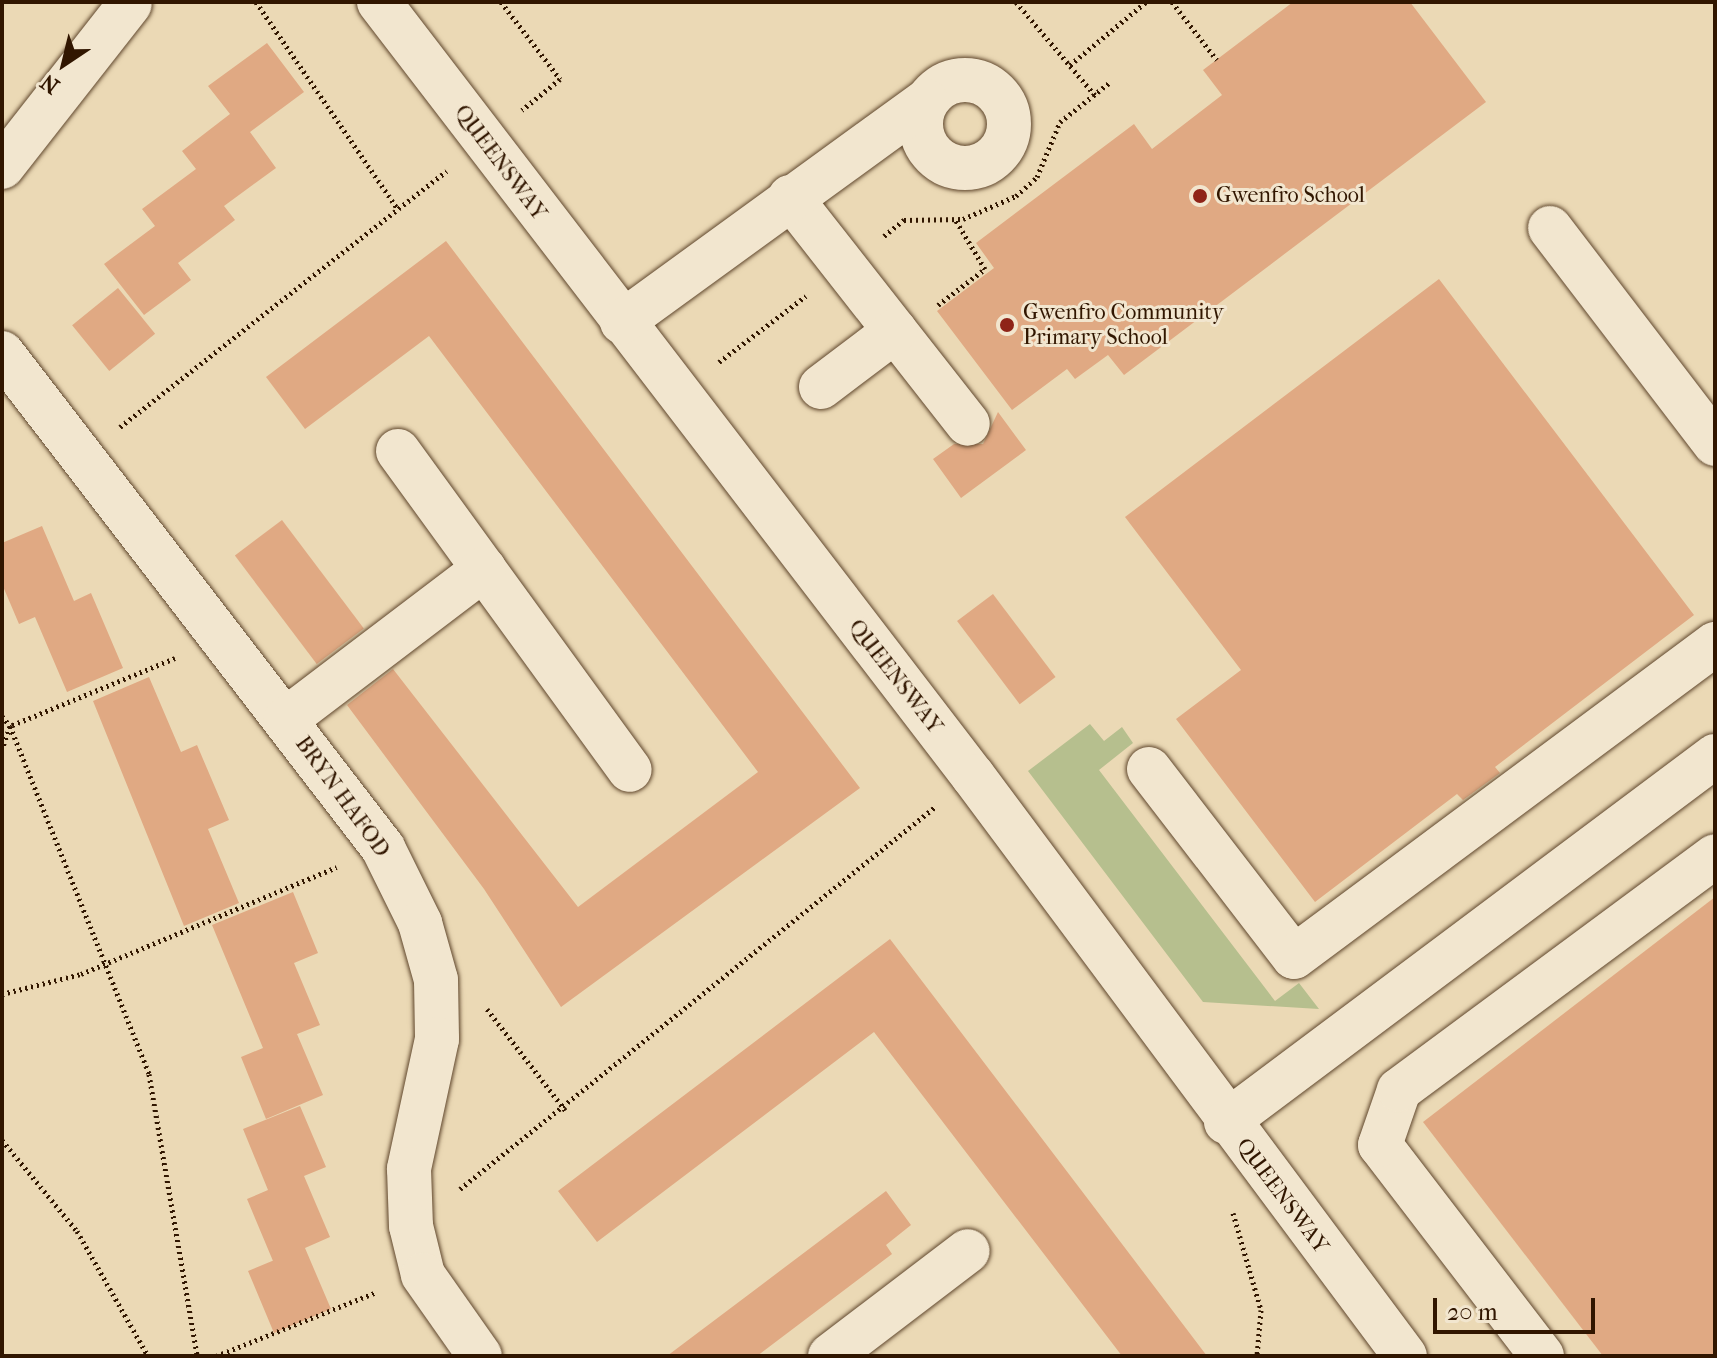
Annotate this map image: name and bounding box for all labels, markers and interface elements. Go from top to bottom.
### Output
north arrow [24,24,104,104]
text: N [36,68,65,99]
street label: QUEENSWAY [448,100,552,226]
place label: Gwenfro School [1216,183,1365,209]
marker: Gwenfro School [1191,187,1209,205]
place label: Gwenfro Community Primary School [1023,299,1224,350]
marker: Gwenfro Community Primary School [998,316,1016,334]
street label: QUEENSWAY [842,615,948,739]
street label: BRYN HAFOD [289,731,395,863]
street label: QUEENSWAY [1230,1133,1334,1259]
scale bar [1437,1282,1599,1332]
text: 20 m [1447,1298,1498,1326]

